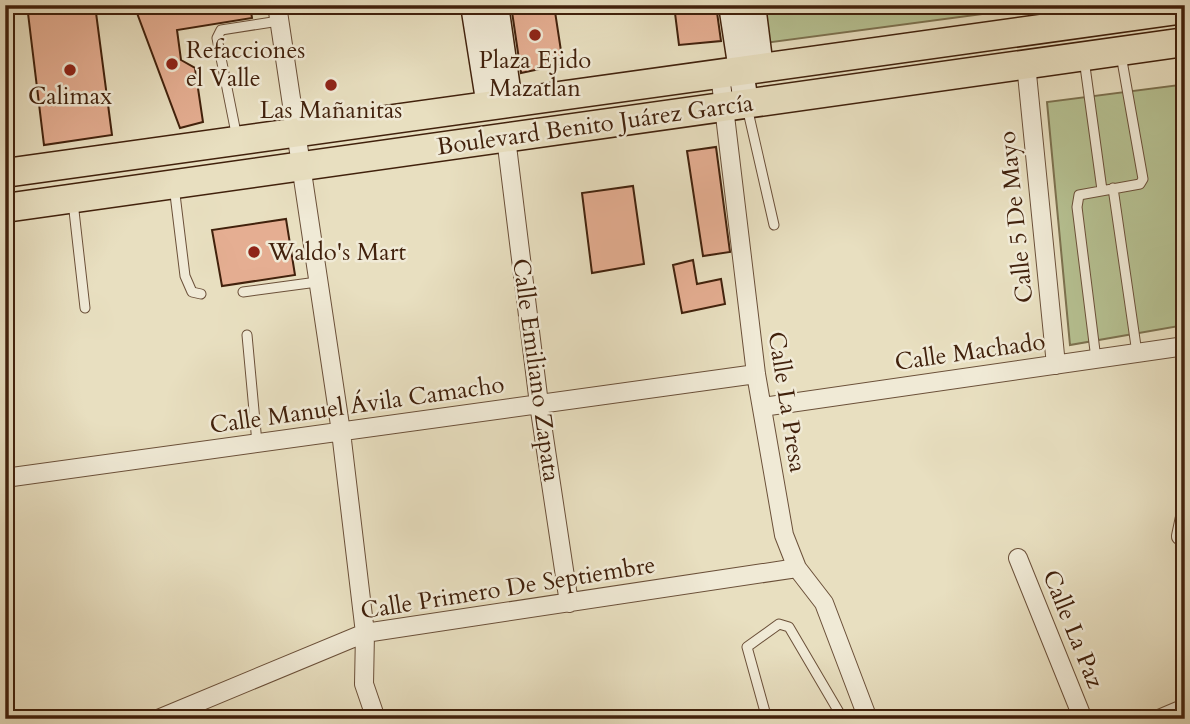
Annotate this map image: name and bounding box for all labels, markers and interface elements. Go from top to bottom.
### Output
marker: Plaza Ejido Mazatlan [527,27,543,43]
place label: Refacciones el Valle [186,34,305,95]
place label: Plaza Ejido Mazatlan [479,44,591,105]
marker: Refacciones el Valle [164,56,180,72]
marker: Calimax [62,62,78,78]
marker: Las Mañanitas [323,77,339,93]
place label: Calimax [28,80,112,113]
street label: Boulevard Benito Juárez García [435,86,756,164]
place label: Las Mañanitas [260,94,402,127]
street label: Calle 5 De Mayo [991,129,1041,305]
place label: Waldo's Mart [267,236,406,269]
marker: Waldo's Mart [246,244,262,260]
street label: Calle Emiliano Zapata [504,256,568,484]
street label: Calle Machado [893,325,1047,379]
street label: Calle La Presa [760,329,814,475]
street label: Calle Manuel Ávila Camacho [208,368,506,442]
street label: Calle Primero De Septiembre [358,548,658,628]
street label: Calle La Paz [1034,565,1112,693]

